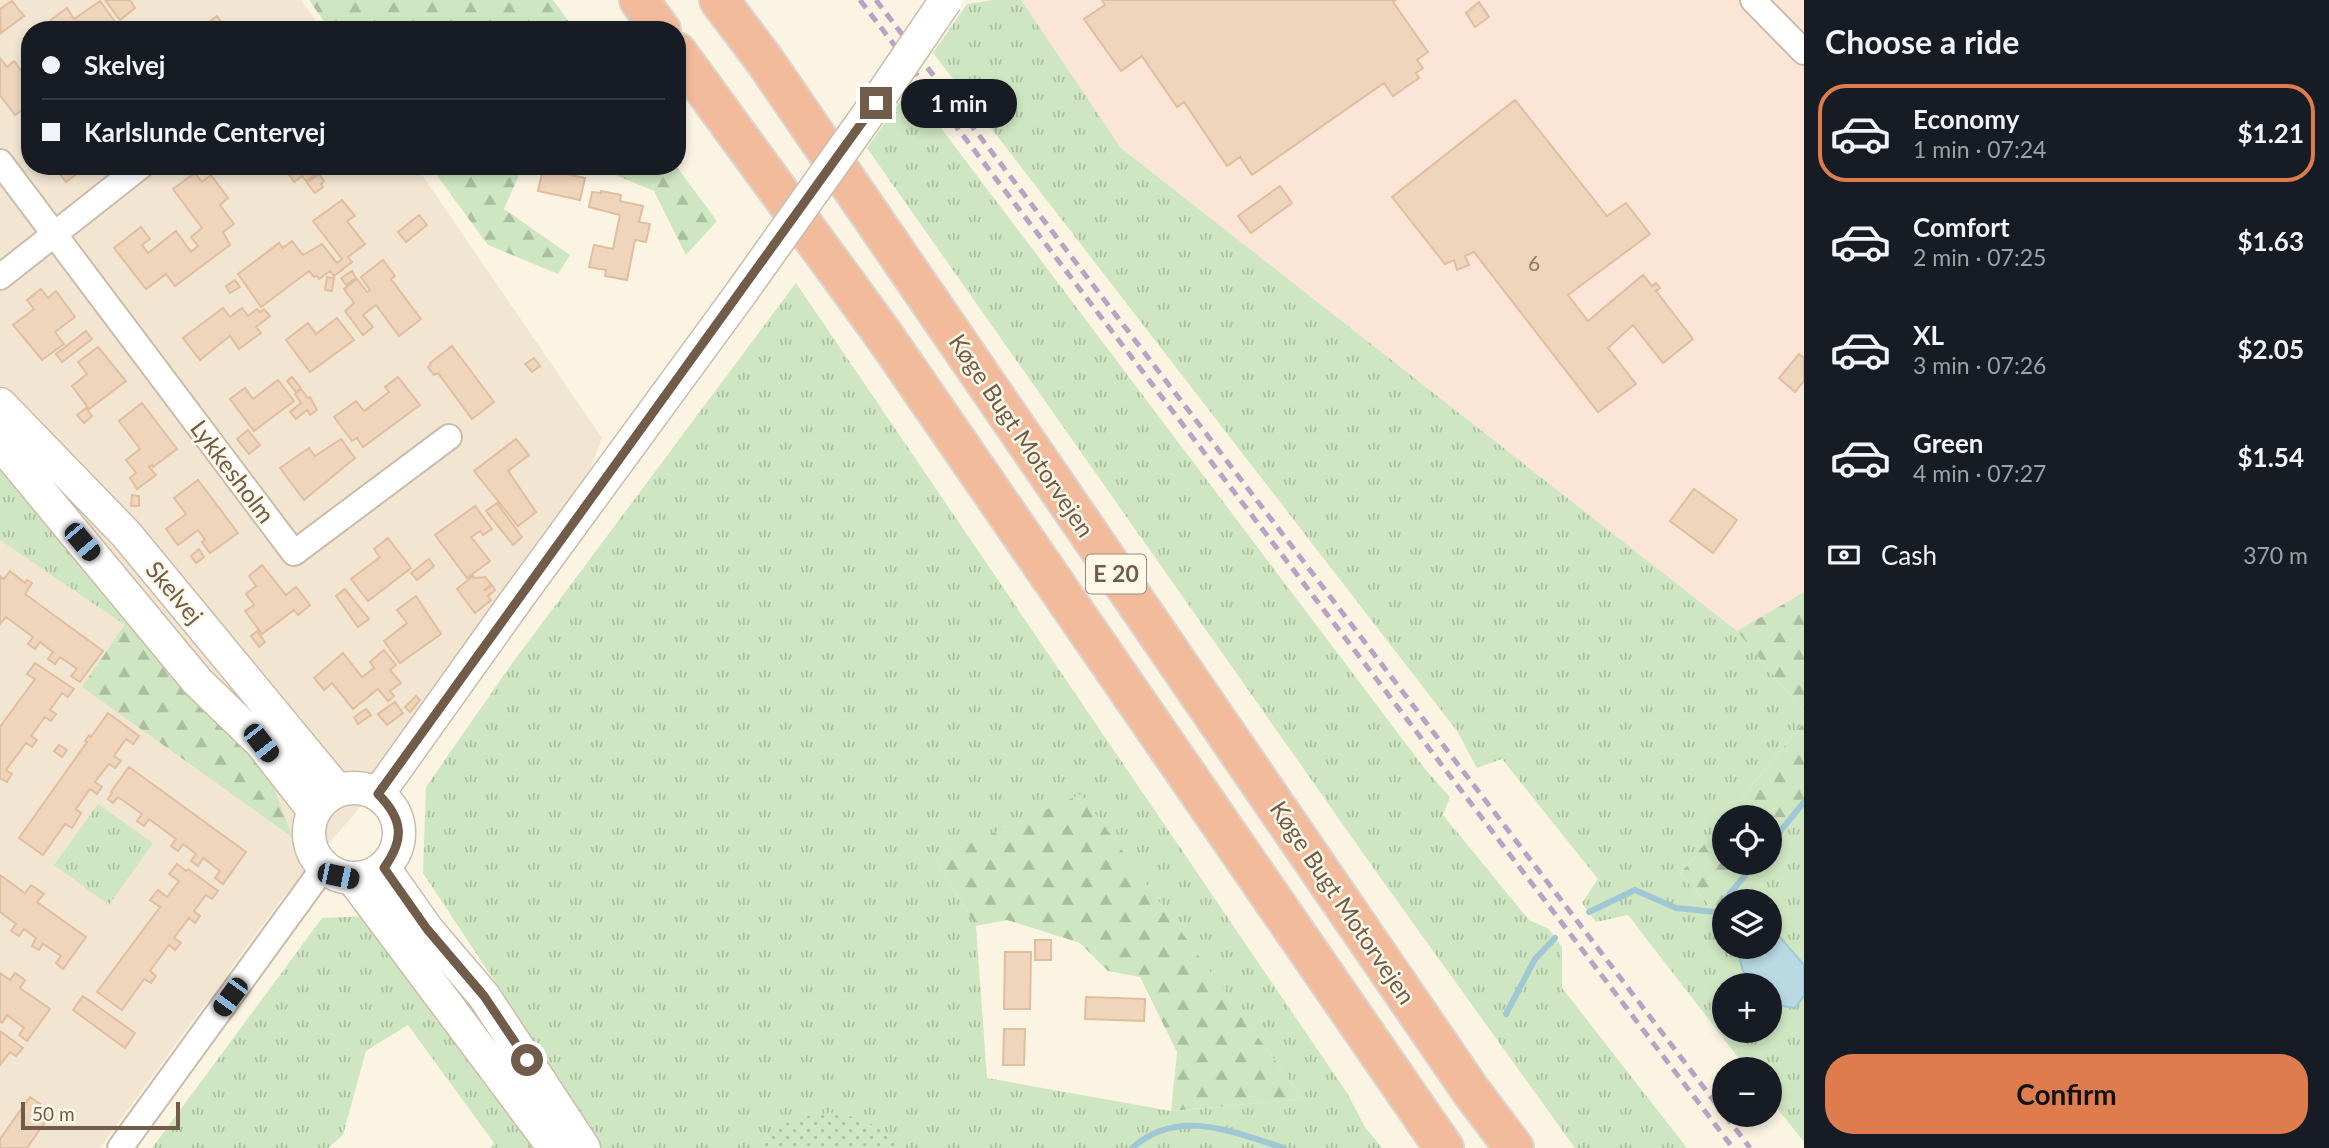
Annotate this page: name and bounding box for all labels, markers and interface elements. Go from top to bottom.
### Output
text: Choose a ride [1825,22,2019,61]
text: Skelvej [84,49,165,81]
callout: 1 min [900,78,1016,128]
route end [860,87,892,119]
text: 1 min [930,89,988,117]
icon: car [1829,102,1892,165]
text: Economy [1913,103,2019,135]
text: Karlslunde Centervej [84,116,326,148]
text: $1.21 [2238,117,2304,149]
text: 1 min · 07:24 [1913,135,2046,163]
icon: car [1829,210,1892,273]
text: Comfort [1913,211,2010,243]
text: $1.63 [2238,225,2304,257]
text: 2 min · 07:25 [1913,243,2046,271]
house number: 6 [1528,250,1540,275]
icon: car [1829,318,1892,381]
text: XL [1913,319,1944,351]
street label: Køge Bugt Motorvejen [944,328,1101,542]
text: $2.05 [2238,333,2304,365]
text: 3 min · 07:26 [1913,351,2046,379]
street label: Lykkesholm [185,414,281,528]
icon: car [1829,426,1892,489]
text: Green [1913,427,1983,459]
text: $1.54 [2238,441,2304,473]
text: 4 min · 07:27 [1913,459,2046,487]
car [61,519,104,565]
icon: cash [1825,536,1863,574]
text: Cash [1881,539,1937,571]
text: 370 m [2243,541,2308,569]
road number: E 20 [1086,554,1146,594]
street label: Skelvej [141,555,210,629]
car [240,720,283,766]
street label: Køge Bugt Motorvejen [1265,795,1422,1009]
map controls [1712,805,1782,1127]
button: locate [1712,805,1782,875]
car [316,861,361,891]
button: layers [1712,889,1782,959]
button: + [1712,973,1782,1043]
car [210,974,251,1020]
route start [511,1044,543,1076]
button: Confirm [1825,1054,2308,1134]
button: − [1712,1057,1782,1127]
scale bar [21,1099,180,1131]
text: 50 m [32,1102,75,1125]

